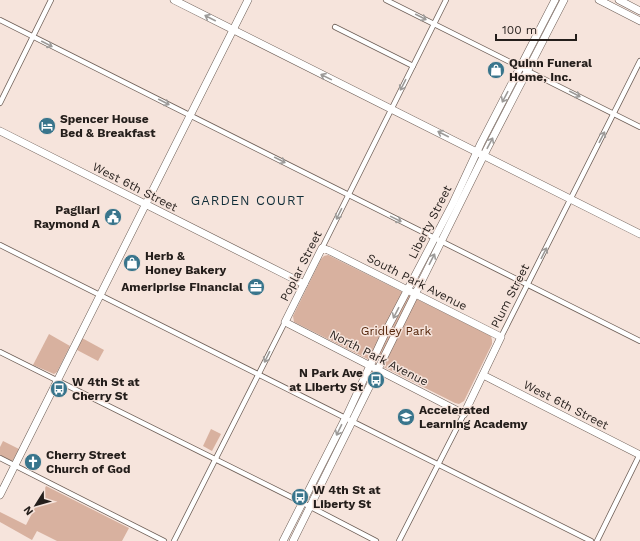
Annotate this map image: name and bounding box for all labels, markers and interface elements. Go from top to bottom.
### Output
one-way arrow [204,14,216,21]
one-way arrow [415,14,427,22]
scale bar [496,16,576,42]
text: 100 m [502,23,537,37]
one-way arrow [41,40,53,48]
place label: Quinn Funeral Home, Inc. [509,56,592,84]
shop icon: Quinn Funeral Home, Inc. [486,60,506,80]
one-way arrow [320,72,332,80]
one-way arrow [399,79,406,91]
one-way arrow [501,91,509,103]
one-way arrow [569,91,581,98]
one-way arrow [157,99,169,106]
place label: Spencer House Bed & Breakfast [60,112,156,140]
hotel icon: Spencer House Bed & Breakfast [37,116,57,136]
one-way arrow [437,130,449,137]
one-way arrow [599,131,606,143]
one-way arrow [487,137,495,149]
one-way arrow [273,157,285,165]
street label: West 6th Street [90,160,180,214]
street label: Liberty Street [405,183,455,261]
district label: GARDEN COURT [191,193,305,208]
place label: Pagliari Raymond A [34,203,101,231]
public building icon: Pagliari Raymond A [103,207,123,227]
one-way arrow [335,207,342,219]
one-way arrow [390,216,402,223]
street label: Poplar Street [277,228,325,304]
one-way arrow [541,247,548,259]
place label: Herb & Honey Bakery [145,249,227,277]
street label: South Park Avenue [365,251,469,313]
shop icon: Herb & Honey Bakery [122,253,142,273]
one-way arrow [429,254,436,266]
street label: Plum Street [488,262,532,330]
office icon: Ameriprise Financial [246,277,266,297]
place label: Ameriprise Financial [121,280,243,294]
one-way arrow [392,307,399,319]
park label: Gridley Park [361,324,431,338]
street label: North Park Avenue [327,327,431,389]
one-way arrow [263,351,270,363]
place label: N Park Ave at Liberty St [289,366,364,394]
bus stop icon: N Park Ave at Liberty St [366,370,386,390]
place label: W 4th St at Cherry St [72,375,140,403]
street label: West 6th Street [521,378,611,432]
bus stop icon: W 4th St at Cherry St [49,379,69,399]
place label: Accelerated Learning Academy [419,403,528,431]
school or university icon: Accelerated Learning Academy [396,407,416,427]
one-way arrow [335,423,342,435]
place label: Cherry Street Church of God [46,448,131,476]
church icon: Cherry Street Church of God [23,452,43,472]
place label: W 4th St at Liberty St [313,483,381,511]
north arrow [16,485,56,525]
bus stop icon: W 4th St at Liberty St [290,487,310,507]
text: N [21,504,36,518]

